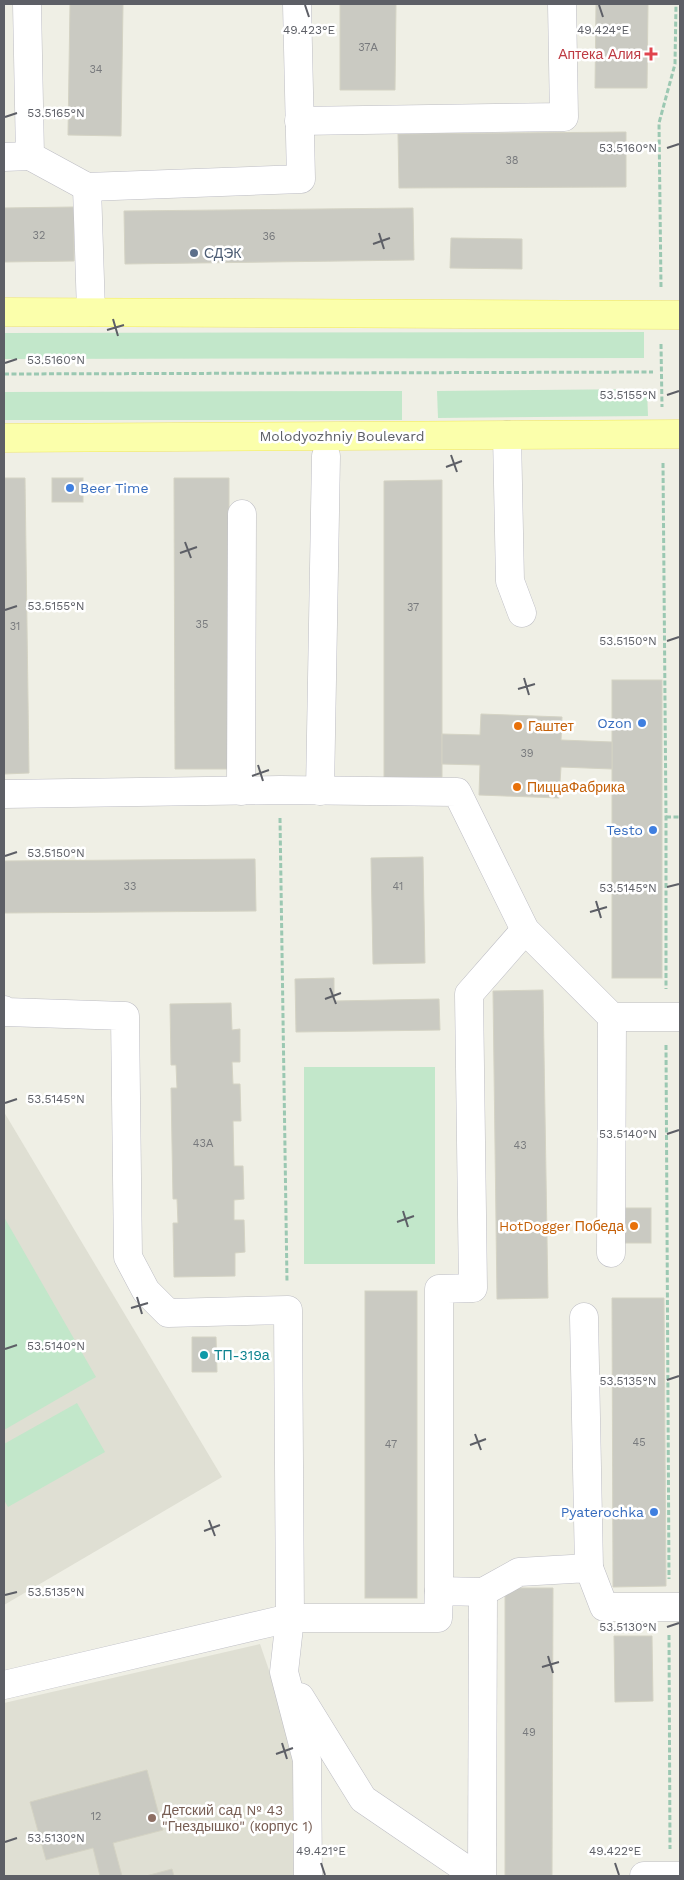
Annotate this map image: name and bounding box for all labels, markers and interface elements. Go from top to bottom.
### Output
text: 49.423°E [283,23,335,37]
text: 49.424°E [577,23,629,37]
house number: 37А [358,41,378,54]
place label: Аптека Алия [558,46,641,62]
marker: Аптека Алия [645,48,657,60]
house number: 34 [89,63,103,76]
text: 53.5165°N [27,106,85,120]
text: 53.5160°N [599,141,657,155]
house number: 38 [505,154,519,167]
house number: 32 [33,229,45,242]
house number: 36 [262,230,276,243]
place label: СДЭК [204,245,242,261]
marker: СДЭК [188,247,200,259]
text: 53.5160°N [27,353,85,367]
text: 53.5155°N [599,388,657,402]
street label: Molodyozhniy Boulevard [259,428,425,444]
place label: Beer Time [80,480,148,496]
marker: Beer Time [64,482,76,494]
text: 53.5155°N [27,599,85,613]
house number: 37 [407,601,419,614]
house number: 35 [196,618,208,631]
house number: 31 [10,620,20,633]
text: 53.5150°N [599,634,657,648]
place label: Ozon [597,715,632,731]
marker: Ozon [636,717,648,729]
place label: Гаштет [528,718,574,734]
marker: Гаштет [512,720,524,732]
house number: 39 [520,747,534,760]
place label: ПиццаФабрика [527,779,625,795]
marker: ПиццаФабрика [511,781,523,793]
place label: Testo [606,822,643,838]
marker: Testo [647,824,659,836]
text: 53.5150°N [27,846,85,860]
house number: 33 [124,880,136,893]
house number: 41 [393,880,403,893]
text: 53.5145°N [599,881,657,895]
text: 53.5145°N [27,1092,85,1106]
text: 53.5140°N [599,1127,657,1141]
house number: 43А [193,1137,214,1150]
house number: 43 [513,1139,527,1152]
place label: HotDogger Победа [499,1218,624,1234]
marker: HotDogger Победа [628,1220,640,1232]
text: 53.5140°N [27,1339,85,1353]
place label: ТП-319а [214,1347,270,1363]
marker: ТП-319а [198,1349,210,1361]
text: 53.5135°N [599,1374,657,1388]
house number: 45 [632,1436,646,1449]
house number: 47 [385,1438,397,1451]
place label: Pyaterochka [561,1504,644,1520]
marker: Pyaterochka [648,1506,660,1518]
text: 53.5135°N [27,1585,85,1599]
text: 53.5130°N [599,1620,657,1634]
house number: 49 [522,1726,536,1739]
place label: Детский сад № 43 "Гнездышко" (корпус 1) [162,1802,313,1834]
house number: 12 [91,1810,101,1823]
marker: Детский сад № 43 "Гнездышко" (корпус 1) [146,1812,158,1824]
text: 53.5130°N [27,1831,85,1845]
text: 49.421°E [296,1844,346,1858]
text: 49.422°E [589,1844,641,1858]

